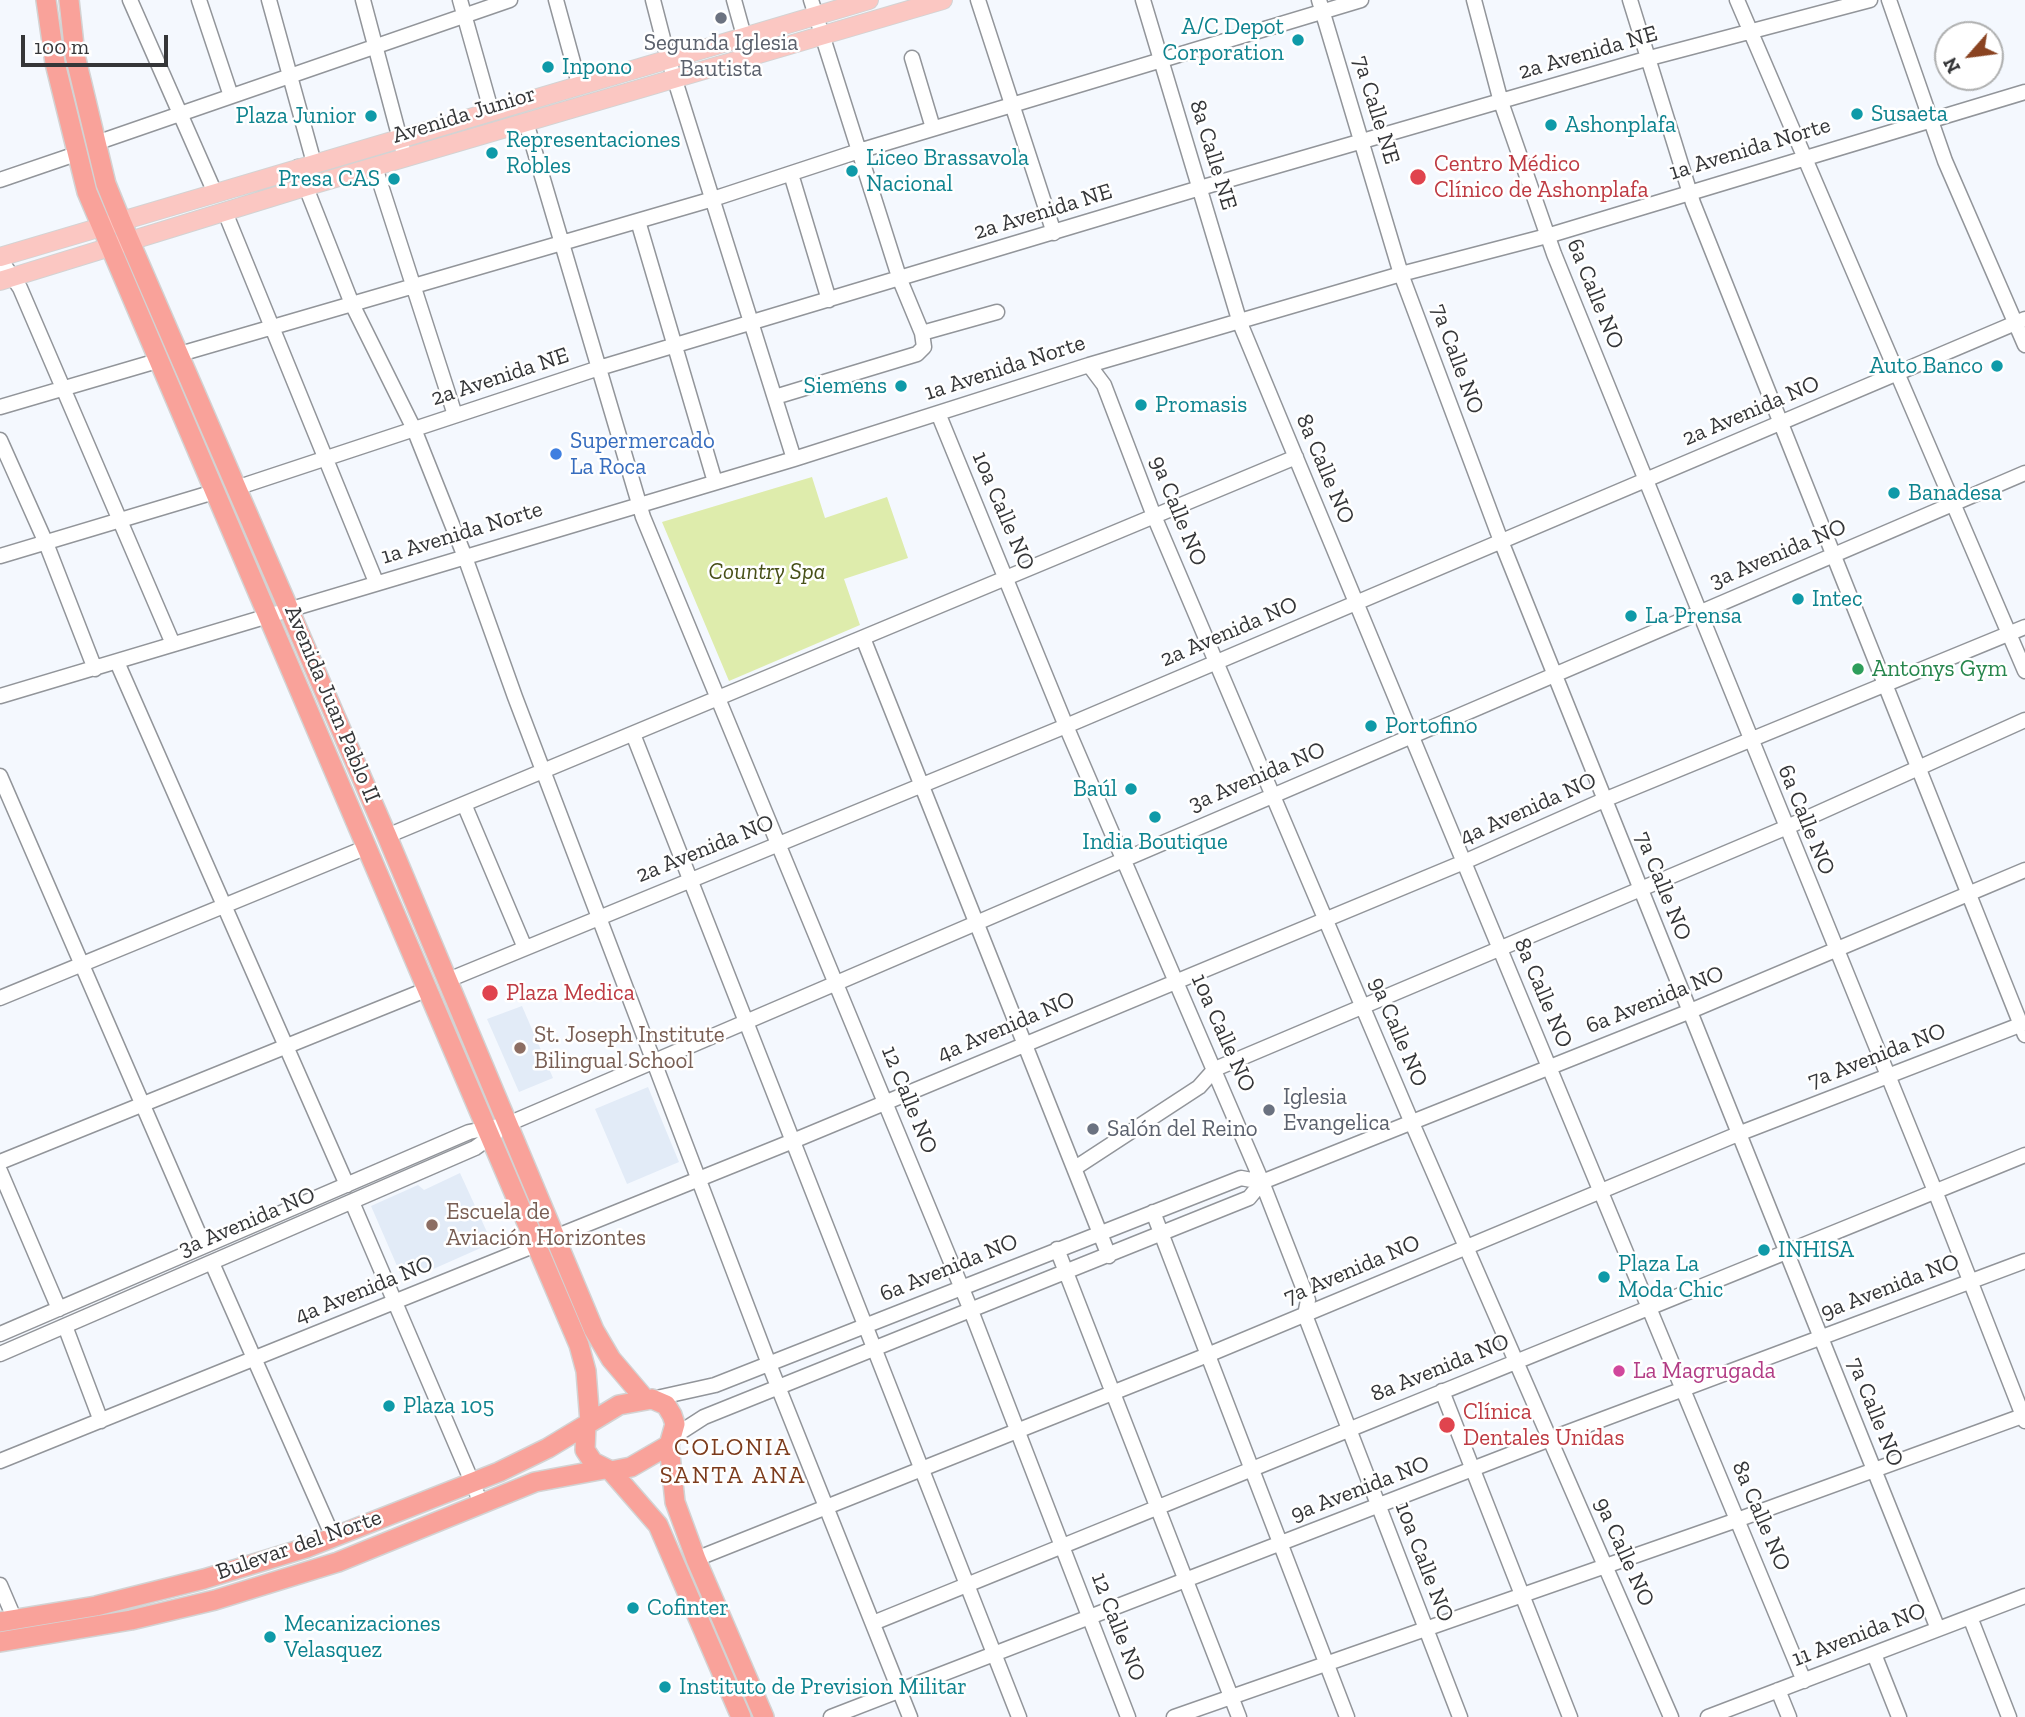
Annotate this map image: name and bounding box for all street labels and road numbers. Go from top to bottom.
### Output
street label: 2a Avenida NE [1515,20,1661,86]
street label: 7a Calle NE [1346,52,1406,168]
street label: Avenida Junior [389,80,539,150]
street label: 8a Calle NE [1183,97,1243,213]
street label: 1a Avenida Norte [1666,111,1834,187]
street label: 2a Avenida NE [970,178,1116,246]
street label: 6a Calle NO [1560,235,1630,353]
street label: 7a Calle NO [1424,300,1490,418]
street label: 1a Avenida Norte [921,329,1089,407]
street label: 2a Avenida NE [428,342,572,412]
street label: 2a Avenida NO [1678,370,1824,452]
street label: 8a Calle NO [1290,410,1360,528]
street label: 10a Calle NO [966,448,1040,574]
street label: 9a Calle NO [1143,452,1213,570]
street label: 1a Avenida Norte [378,495,546,571]
street label: 3a Avenida NO [1706,513,1850,595]
street label: 2a Avenida NO [1156,591,1302,673]
street label: Avenida Juan Pablo II [278,601,386,807]
street label: 3a Avenida NO [1185,736,1329,818]
street label: 6a Calle NO [1771,761,1841,879]
street label: 4a Avenida NO [1455,767,1601,851]
street label: 2a Avenida NO [632,809,778,889]
street label: 7a Calle NO [1629,828,1697,944]
street label: 8a Calle NO [1508,934,1578,1052]
street label: 6a Avenida NO [1582,960,1728,1040]
street label: 10a Calle NO [1185,970,1261,1096]
street label: 9a Calle NO [1363,973,1433,1091]
street label: 4a Avenida NO [933,986,1079,1068]
street label: 7a Avenida NO [1804,1017,1950,1095]
street label: 12 Calle NO [875,1042,943,1158]
street label: 3a Avenida NO [175,1181,319,1263]
street label: 6a Avenida NO [876,1228,1022,1308]
street label: 7a Avenida NO [1280,1229,1424,1311]
street label: 9a Avenida NO [1817,1248,1963,1326]
street label: 4a Avenida NO [291,1250,437,1330]
street label: 8a Avenida NO [1367,1328,1513,1408]
street label: 7a Calle NO [1841,1354,1909,1470]
street label: 9a Avenida NO [1287,1450,1433,1528]
street label: 8a Calle NO [1726,1457,1796,1575]
street label: 9a Calle NO [1588,1493,1660,1611]
street label: 10a Calle NO [1389,1498,1459,1626]
street label: Bulevar del Norte [213,1504,385,1586]
street label: 12 Calle NO [1085,1569,1151,1685]
street label: 11 Avenida NO [1788,1597,1930,1673]

